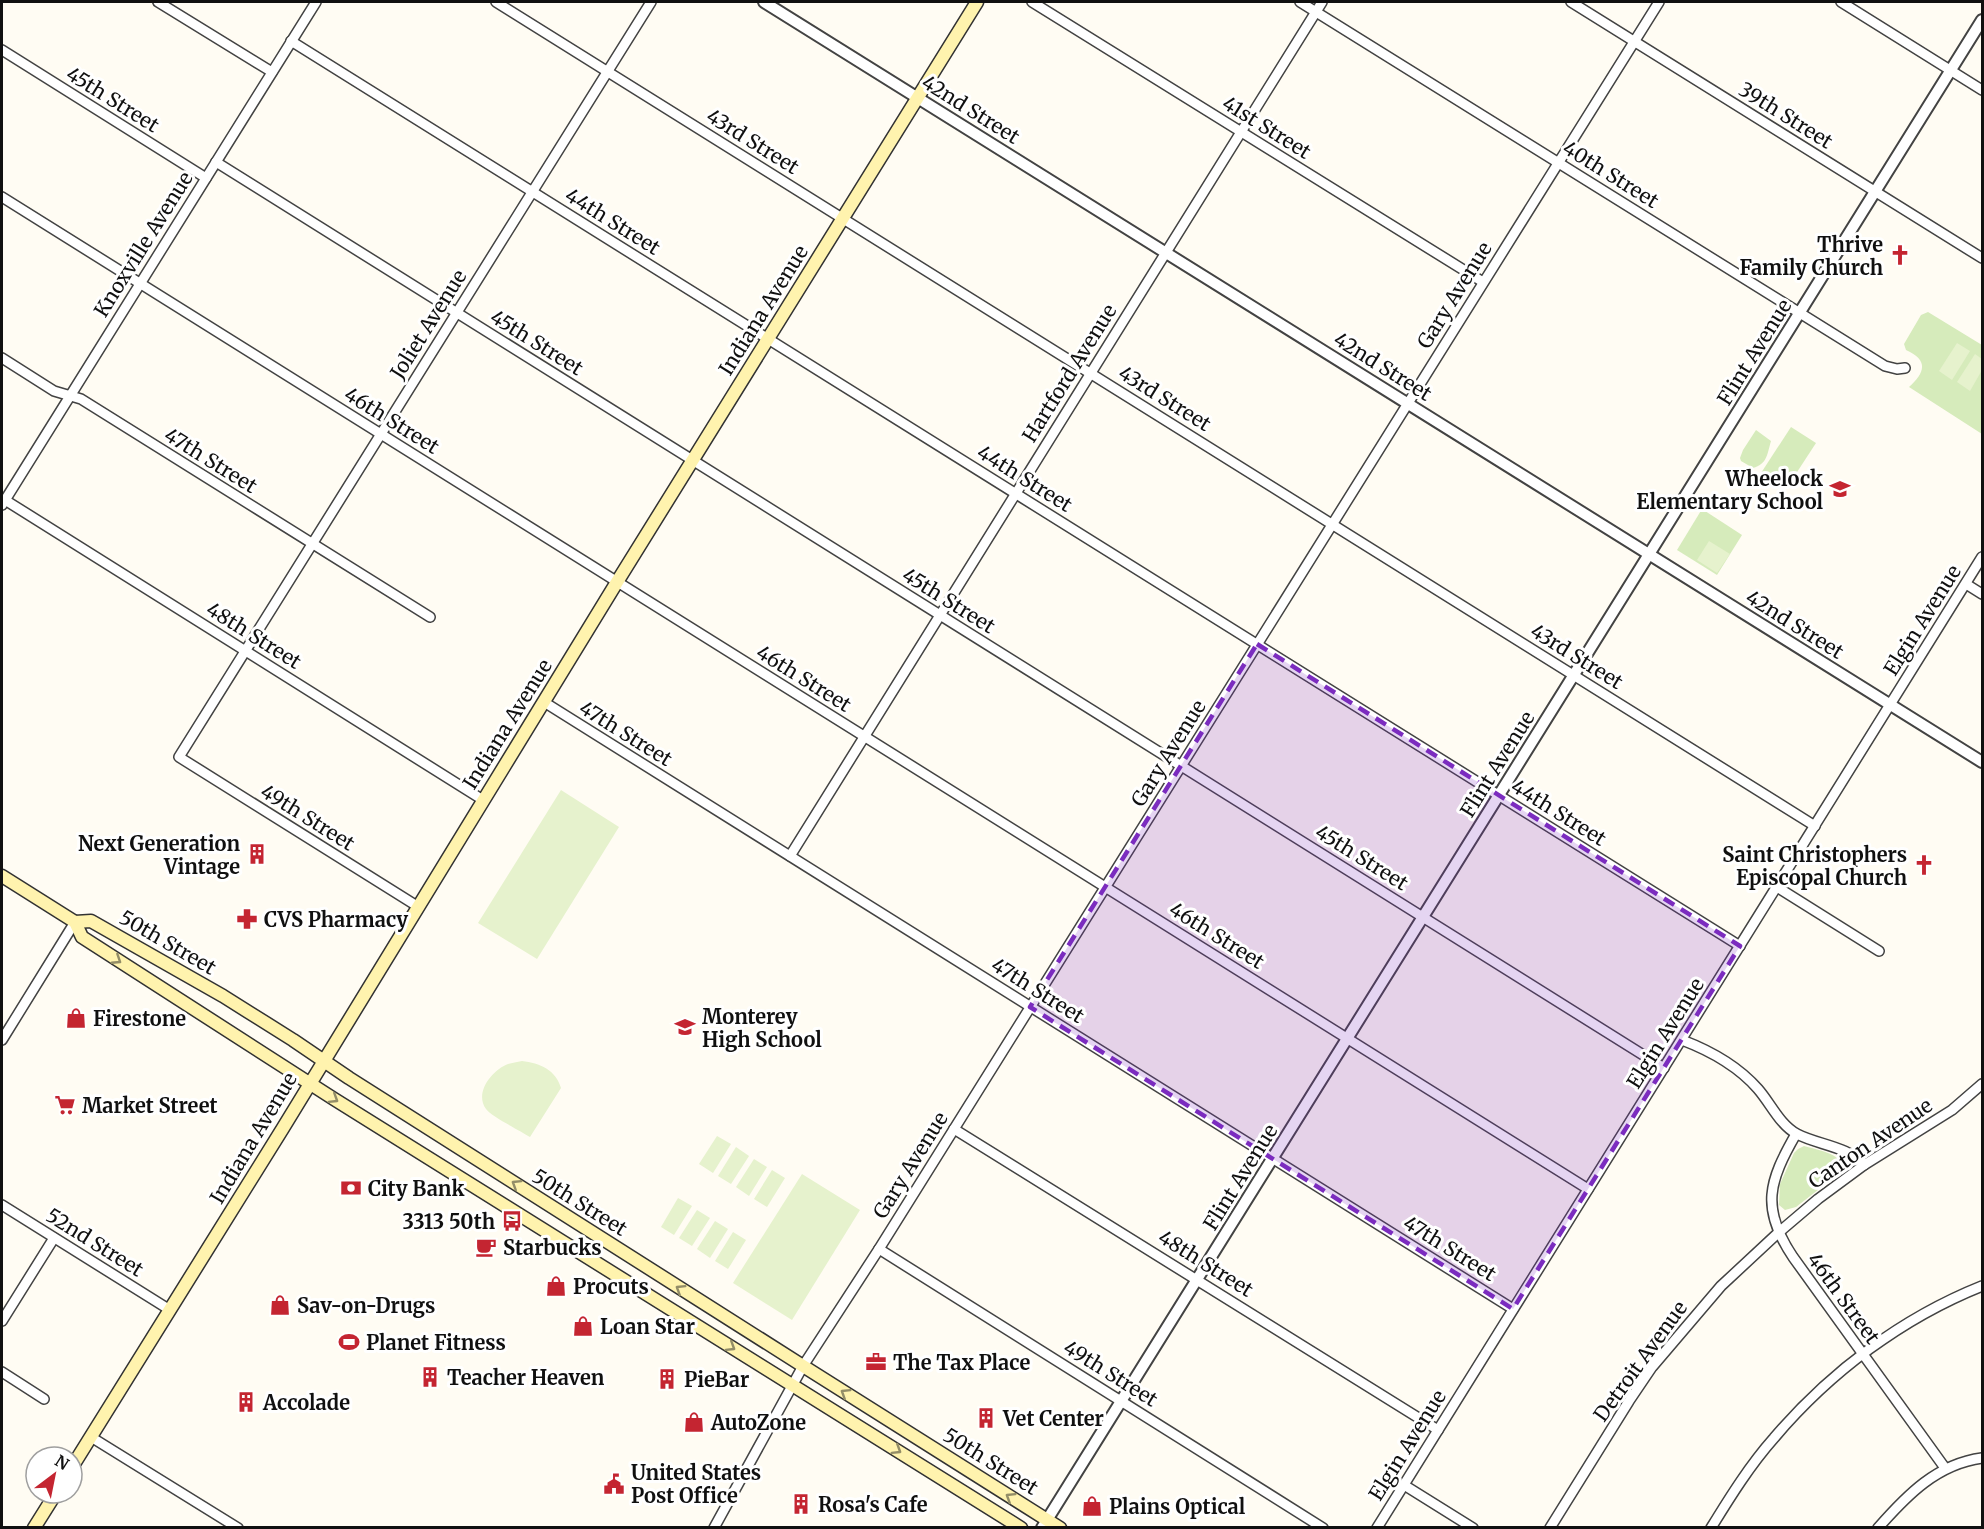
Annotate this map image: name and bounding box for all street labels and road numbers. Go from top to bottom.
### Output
street label: 45th Street [62,61,164,137]
street label: 42nd Street [918,69,1025,149]
street label: 39th Street [1734,76,1838,154]
street label: 41st Street [1218,90,1316,164]
street label: 43rd Street [702,103,804,179]
street label: 40th Street [1559,135,1664,213]
street label: Knoxville Avenue [88,167,198,321]
street label: 44th Street [561,182,665,260]
street label: Gary Avenue [1411,237,1497,353]
street label: Indiana Avenue [713,240,813,380]
street label: Joliet Avenue [384,265,471,384]
street label: Flint Avenue [1711,294,1797,410]
street label: Hartford Avenue [1017,299,1121,447]
street label: 45th Street [486,304,588,380]
street label: 42nd Street [1330,326,1437,406]
street label: 43rd Street [1114,360,1216,436]
street label: 46th Street [340,381,444,459]
street label: 47th Street [160,422,262,498]
street label: 44th Street [973,439,1077,517]
street label: Elgin Avenue [1878,560,1966,680]
street label: 45th Street [898,562,1000,638]
street label: 42nd Street [1742,584,1849,664]
street label: 48th Street [202,596,306,674]
street label: 43rd Street [1526,618,1628,694]
street label: 46th Street [752,639,856,717]
street label: Indiana Avenue [457,654,557,794]
street label: 47th Street [575,695,677,771]
street label: Gary Avenue [1125,695,1211,811]
street label: Flint Avenue [1454,706,1540,822]
street label: 44th Street [1507,773,1611,851]
street label: 49th Street [256,778,360,856]
street label: 45th Street [1311,819,1413,895]
street label: 46th Street [1165,896,1269,974]
street label: 50th Street [115,904,221,980]
street label: 47th Street [987,952,1089,1028]
street label: Elgin Avenue [1621,973,1709,1093]
street label: Indiana Avenue [204,1068,302,1208]
street label: Canton Avenue [1803,1092,1937,1194]
street label: Gary Avenue [867,1107,953,1223]
street label: Flint Avenue [1197,1119,1283,1235]
street label: 50th Street [528,1163,632,1241]
street label: 52nd Street [42,1202,148,1282]
street label: 47th Street [1399,1210,1501,1286]
street label: 48th Street [1154,1224,1258,1302]
street label: 46th Street [1802,1247,1886,1349]
street label: Detroit Avenue [1588,1296,1692,1426]
street label: 49th Street [1059,1334,1163,1412]
street label: Elgin Avenue [1363,1385,1451,1505]
street label: 50th Street [939,1422,1043,1500]

